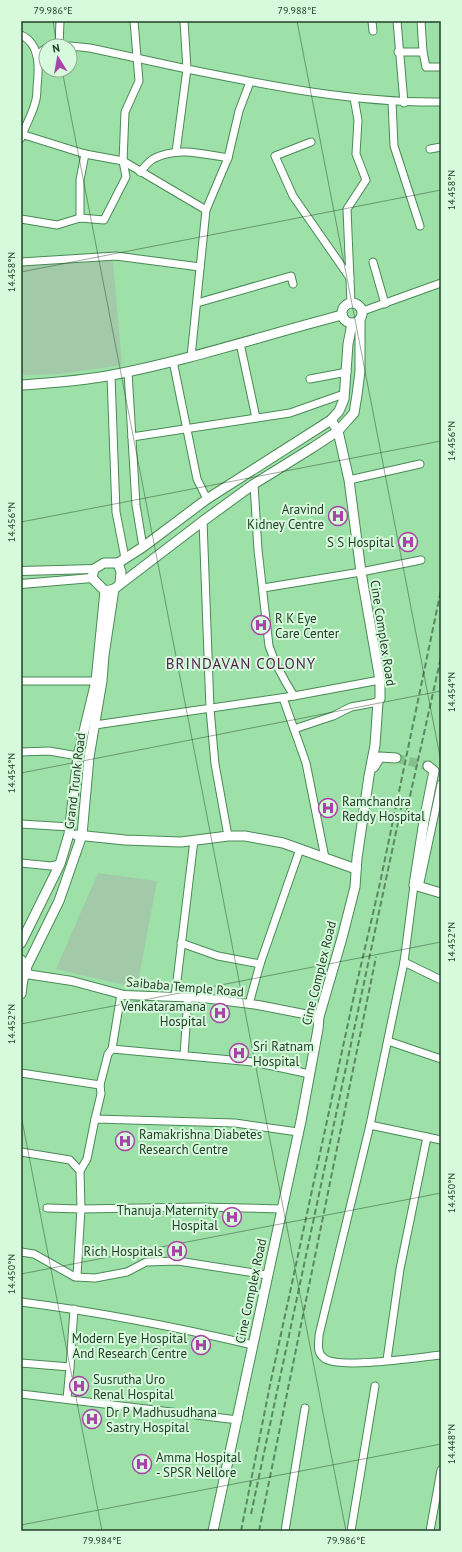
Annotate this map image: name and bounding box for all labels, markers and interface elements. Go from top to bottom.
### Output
text: 79.986°E [34,4,73,17]
text: 79.988°E [278,4,317,17]
north arrow [38,38,78,78]
text: N [51,41,61,56]
text: 14.458°N [445,170,458,210]
text: 14.458°N [5,252,18,292]
text: 14.456°N [445,421,458,461]
place label: Aravind Kidney Centre [247,501,324,533]
text: 14.456°N [5,502,18,542]
hospital icon: Aravind Kidney Centre [327,505,349,527]
hospital icon: S S Hospital [397,531,419,553]
place label: S S Hospital [327,534,394,551]
street label: Cine Complex Road [366,579,400,687]
place label: R K Eye Care Center [275,610,340,642]
hospital icon: R K Eye Care Center [250,614,272,636]
district label: BRINDAVAN COLONY [166,654,316,673]
text: 14.454°N [445,672,458,712]
street label: Grand Trunk Road [61,732,89,830]
text: 14.454°N [5,753,18,793]
place label: Ramchandra Reddy Hospital [342,793,425,825]
hospital icon: Ramchandra Reddy Hospital [317,797,339,819]
street label: Cine Complex Road [298,919,340,1027]
text: 14.452°N [445,922,458,962]
street label: Saibaba Temple Road [125,973,245,1001]
place label: Venkataramana Hospital [120,998,206,1030]
hospital icon: Venkataramana Hospital [209,1002,231,1024]
text: 14.452°N [5,1004,18,1044]
place label: Sri Ratnam Hospital [253,1038,314,1070]
hospital icon: Sri Ratnam Hospital [228,1042,250,1064]
place label: Ramakrishna Diabetes Research Centre [139,1126,262,1158]
hospital icon: Ramakrishna Diabetes Research Centre [114,1130,136,1152]
text: 14.450°N [445,1173,458,1213]
place label: Thanuja Maternity Hospital [117,1202,218,1234]
hospital icon: Thanuja Maternity Hospital [221,1206,243,1228]
street label: Cine Complex Road [232,1237,270,1345]
hospital icon: Rich Hospitals [166,1240,188,1262]
place label: Rich Hospitals [84,1243,163,1260]
text: 14.450°N [5,1254,18,1294]
place label: Modern Eye Hospital And Research Centre [72,1330,187,1362]
hospital icon: Modern Eye Hospital And Research Centre [190,1334,212,1356]
place label: Susrutha Uro Renal Hospital [93,1371,174,1403]
hospital icon: Susrutha Uro Renal Hospital [68,1375,90,1397]
place label: Dr P Madhusudhana Sastry Hospital [106,1404,217,1436]
hospital icon: Dr P Madhusudhana Sastry Hospital [81,1408,103,1430]
text: 14.448°N [445,1424,458,1464]
place label: Amma Hospital - SPSR Nellore [156,1449,241,1481]
hospital icon: Amma Hospital - SPSR Nellore [131,1453,153,1475]
text: 79.984°E [83,1534,122,1547]
text: 79.986°E [327,1534,366,1547]

